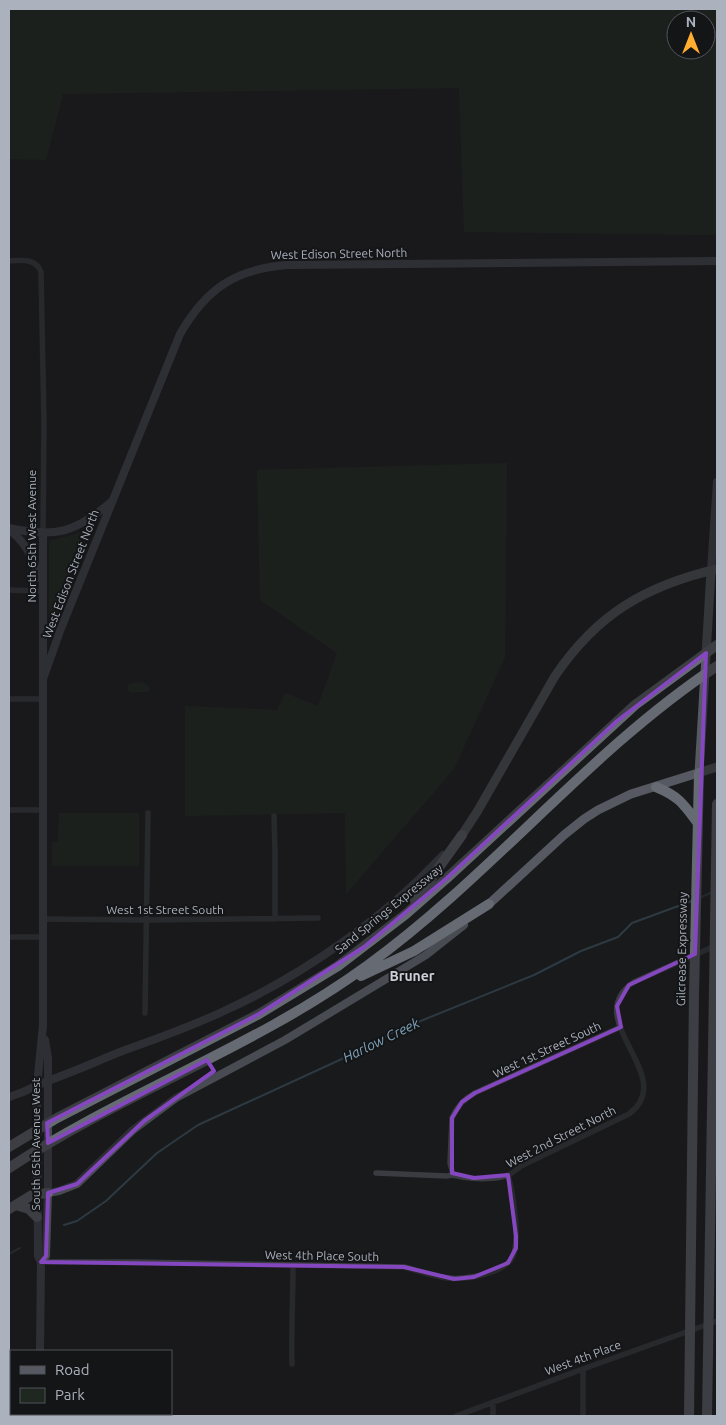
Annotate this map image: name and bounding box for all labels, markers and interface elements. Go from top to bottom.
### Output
north arrow [666,10,716,60]
text: N [686,14,696,30]
street label: West Edison Street North [271,246,407,261]
street label: North 65th West Avenue [25,470,38,602]
street label: West Edison Street North [40,508,101,640]
street label: Sand Springs Expressway [332,861,445,956]
street label: Gilcrease Expressway [674,892,689,1006]
street label: West 1st Street South [106,903,224,916]
district label: Bruner [389,968,435,984]
water label: Harlow Creek [340,1014,423,1065]
street label: West 1st Street South [491,1019,603,1080]
street label: South 65th Avenue West [29,1077,42,1210]
street label: West 2nd Street North [504,1103,618,1170]
street label: West 4th Place South [265,1248,379,1263]
street label: West 4th Place [543,1338,623,1377]
legend [10,1350,172,1415]
text: Road [55,1361,90,1378]
text: Park [55,1386,85,1403]

